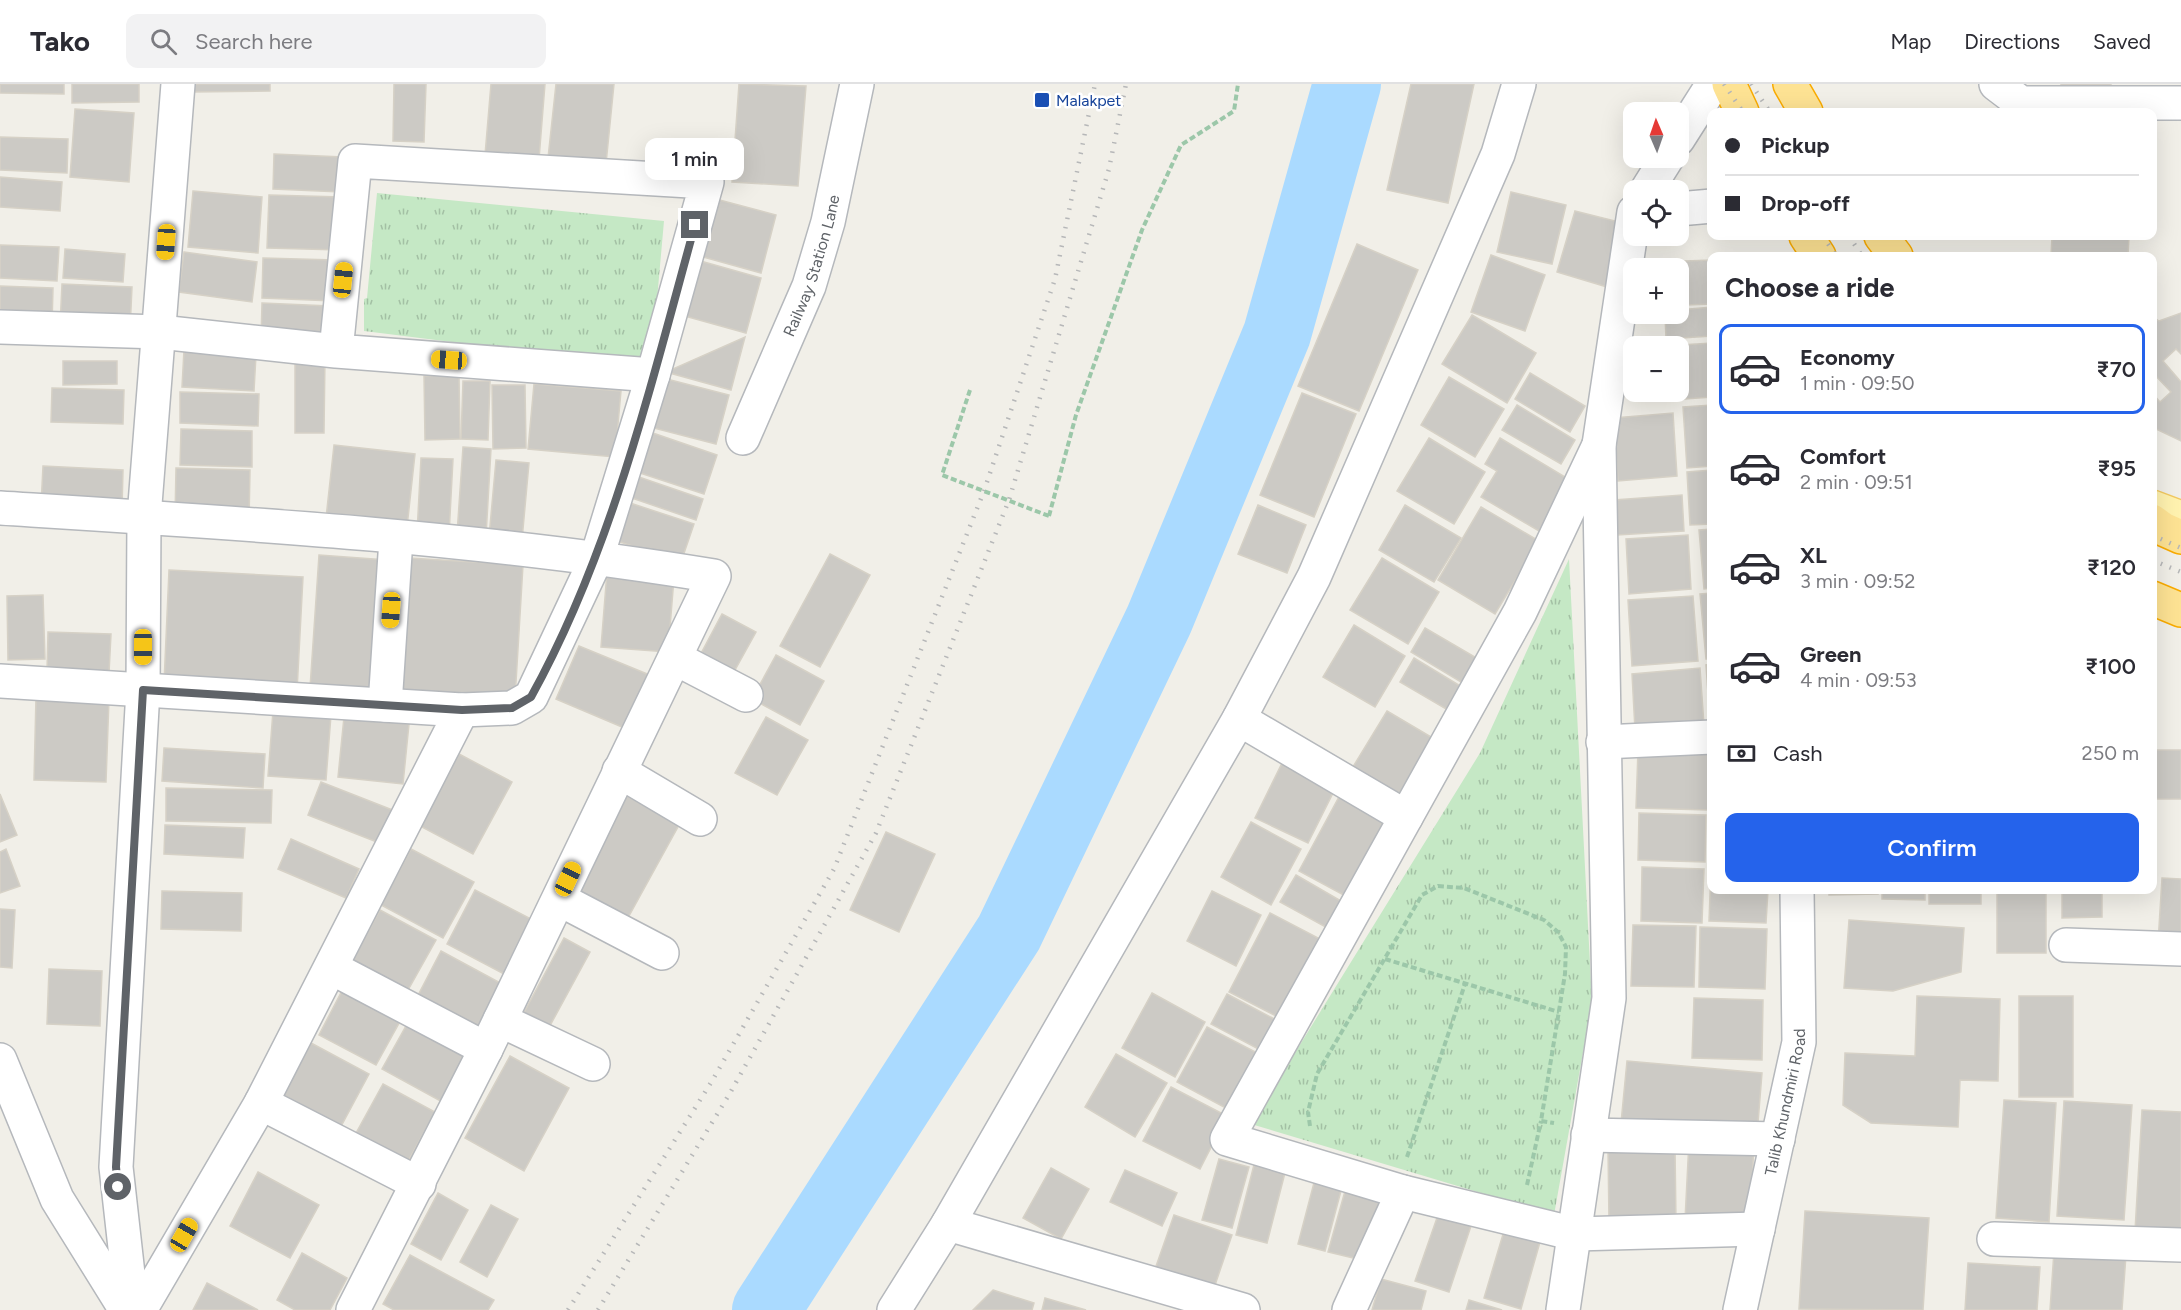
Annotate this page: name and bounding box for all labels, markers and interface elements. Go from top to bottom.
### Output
search box [126,14,546,68]
text: Tako [30,24,90,58]
icon: search [147,25,180,58]
text: Search here [195,28,313,55]
text: Map [1890,29,1931,54]
text: Directions [1964,29,2060,54]
text: Saved [2093,29,2151,54]
marker: Malakpet [1033,91,1051,109]
place label: Malakpet [1056,91,1121,110]
north arrow [1623,102,1689,168]
map controls [1623,102,1689,402]
text: Pickup [1761,132,1830,159]
callout: 1 min [646,138,744,180]
text: 1 min [671,147,718,171]
button: locate [1623,180,1689,246]
text: Drop-off [1761,190,1850,217]
street label: Railway Station Lane [779,193,843,339]
route end [681,211,708,238]
car [156,223,176,261]
button: + [1623,258,1689,324]
car [332,261,354,299]
text: Choose a ride [1725,271,1894,304]
button: − [1623,336,1689,402]
icon: car [1728,342,1782,396]
text: Economy [1800,344,1895,371]
car [430,350,468,370]
text: ₹70 [2096,356,2136,383]
text: 1 min · 09:50 [1800,371,1915,395]
icon: car [1728,441,1782,495]
text: Comfort [1800,443,1886,470]
text: ₹95 [2097,455,2136,482]
text: 2 min · 09:51 [1800,470,1913,494]
icon: car [1728,540,1782,594]
text: XL [1800,542,1827,569]
text: ₹120 [2087,554,2136,581]
text: 3 min · 09:52 [1800,569,1915,593]
car [381,591,401,629]
car [134,629,152,665]
icon: car [1728,639,1782,693]
text: Green [1800,641,1862,668]
text: ₹100 [2085,653,2136,680]
text: 4 min · 09:53 [1800,668,1917,692]
icon: cash [1725,737,1758,770]
text: Cash [1773,740,1823,767]
text: 250 m [2082,741,2139,765]
button: Confirm [1725,813,2139,882]
car [552,859,584,899]
street label: Talib Khundmiri Road [1760,1028,1809,1177]
route start [104,1173,131,1200]
car [167,1215,201,1255]

